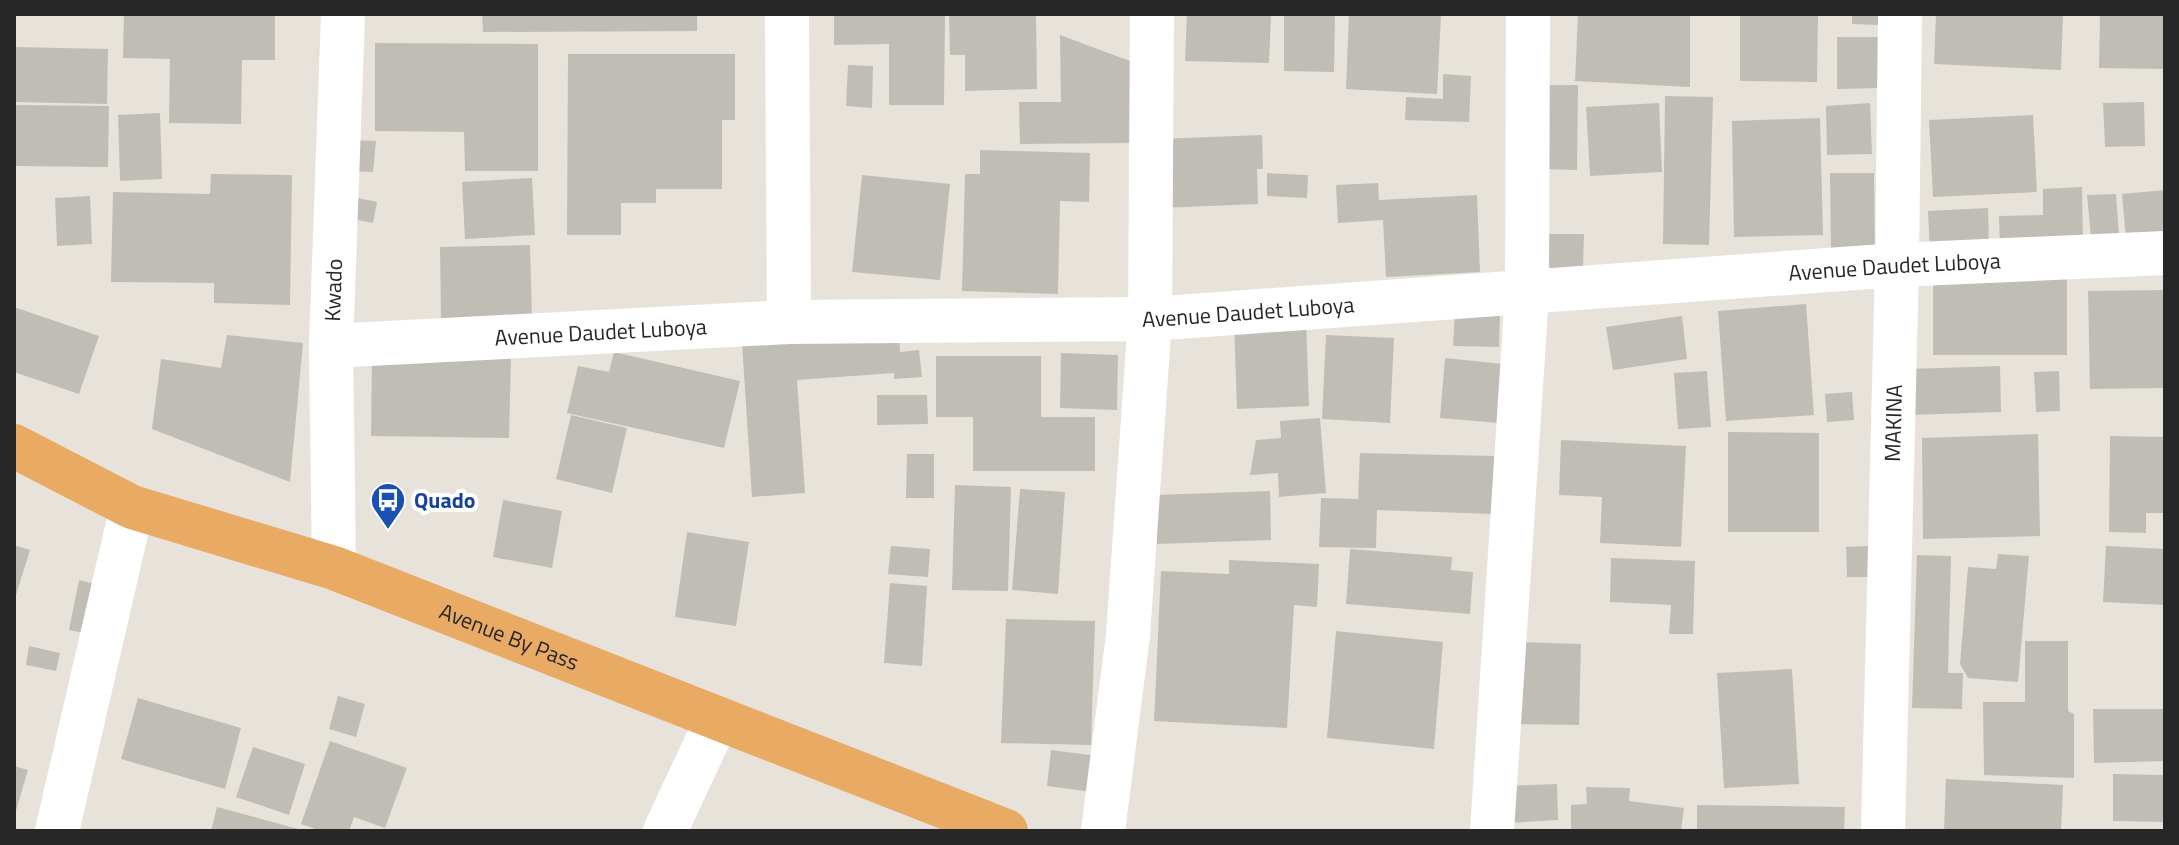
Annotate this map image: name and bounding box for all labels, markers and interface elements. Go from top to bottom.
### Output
street label: Avenue Daudet Luboya [1787,243,2001,290]
street label: Kwado [315,258,351,322]
street label: Avenue Daudet Luboya [1142,287,1355,336]
street label: Avenue Daudet Luboya [494,309,708,354]
street label: MAKINA [1875,384,1911,462]
bus stop icon: Quado [369,481,407,531]
place label: Quado [414,483,476,517]
street label: Avenue By Pass [435,594,584,679]

